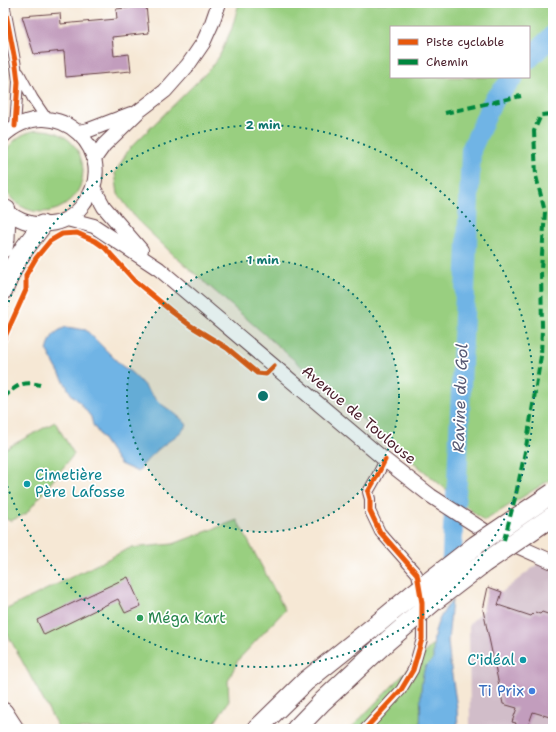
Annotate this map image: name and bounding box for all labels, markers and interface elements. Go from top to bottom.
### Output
legend [390,26,530,78]
text: Piste cyclable [426,34,504,50]
text: Chemin [426,54,468,70]
text: 2 min [246,117,281,133]
text: 1 min [247,252,279,268]
water label: Ravine du Gol [448,343,472,453]
street label: Avenue de Toulouse [297,361,421,469]
centre of rings [256,389,270,403]
place label: Cimetière Père Lafosse [35,465,125,502]
marker: Cimetière Père Lafosse [22,479,32,489]
place label: Méga Kart [148,608,226,628]
marker: Méga Kart [135,613,145,623]
place label: C'idéal [467,650,515,670]
marker: C'idéal [518,655,528,665]
place label: Ti Prix [478,681,524,701]
marker: Ti Prix [527,686,537,696]

